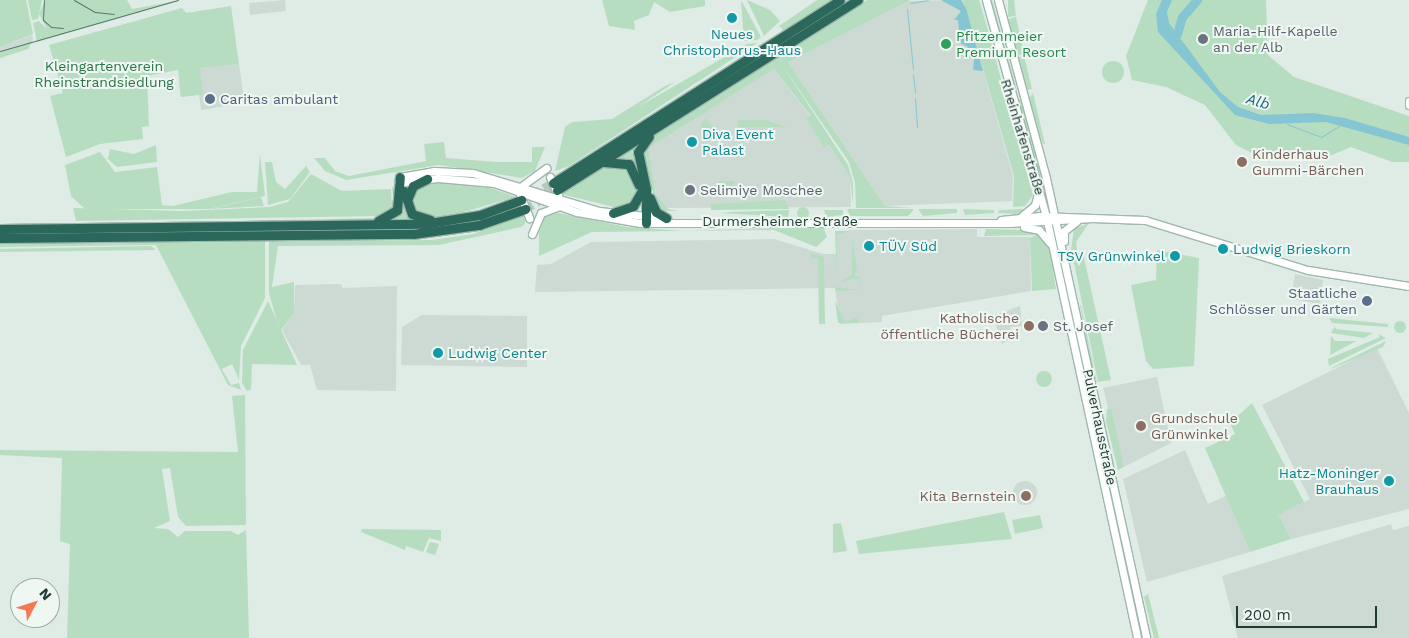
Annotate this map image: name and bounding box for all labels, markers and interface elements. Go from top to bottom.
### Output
marker: Neues Christophorus-Haus [726,12,738,24]
place label: Maria-Hilf-Kapelle an der Alb [1213,23,1338,56]
place label: Neues Christophorus-Haus [663,26,801,58]
place label: Pfitzenmeier Premium Resort [956,28,1066,60]
marker: Maria-Hilf-Kapelle an der Alb [1197,33,1209,45]
marker: Pfitzenmeier Premium Resort [940,38,952,50]
park label: Kleingartenverein Rheinstrandsiedlung [34,58,174,90]
street label: Rheinhafenstraße [997,77,1049,197]
water label: Alb [1244,90,1272,114]
place label: Caritas ambulant [220,91,338,107]
marker: Caritas ambulant [204,93,216,105]
place label: Diva Event Palast [702,126,774,158]
marker: Diva Event Palast [686,136,698,148]
place label: Kinderhaus Gummi-Bärchen [1252,146,1364,178]
marker: Kinderhaus Gummi-Bärchen [1236,156,1248,168]
place label: Selimiye Moschee [700,182,822,198]
marker: Selimiye Moschee [684,184,696,196]
street label: Durmersheimer Straße [702,213,858,229]
place label: TÜV Süd [879,238,938,254]
marker: TÜV Süd [863,240,875,252]
place label: Ludwig Brieskorn [1233,241,1351,257]
marker: Ludwig Brieskorn [1217,243,1229,255]
place label: TSV Grünwinkel [1057,248,1165,264]
marker: TSV Grünwinkel [1169,250,1181,262]
place label: Staatliche Schlösser und Gärten [1209,285,1357,318]
marker: Staatliche Schlösser und Gärten [1361,295,1373,307]
place label: Katholische öffentliche Bücherei [880,310,1019,342]
place label: St. Josef [1053,318,1113,334]
marker: Katholische öffentliche Bücherei [1023,320,1035,332]
marker: St. Josef [1037,320,1049,332]
place label: Ludwig Center [448,345,547,361]
marker: Ludwig Center [432,347,444,359]
street label: Pulverhausstraße [1079,367,1121,487]
place label: Grundschule Grünwinkel [1151,410,1238,442]
marker: Grundschule Grünwinkel [1135,420,1147,432]
place label: Hatz-Moninger Brauhaus [1279,465,1379,498]
marker: Hatz-Moninger Brauhaus [1383,475,1395,487]
place label: Kita Bernstein [919,488,1016,504]
marker: Kita Bernstein [1020,490,1032,502]
north arrow [10,578,60,628]
text: N [36,585,55,603]
scale bar [1239,596,1380,628]
text: 200 m [1244,606,1291,624]

